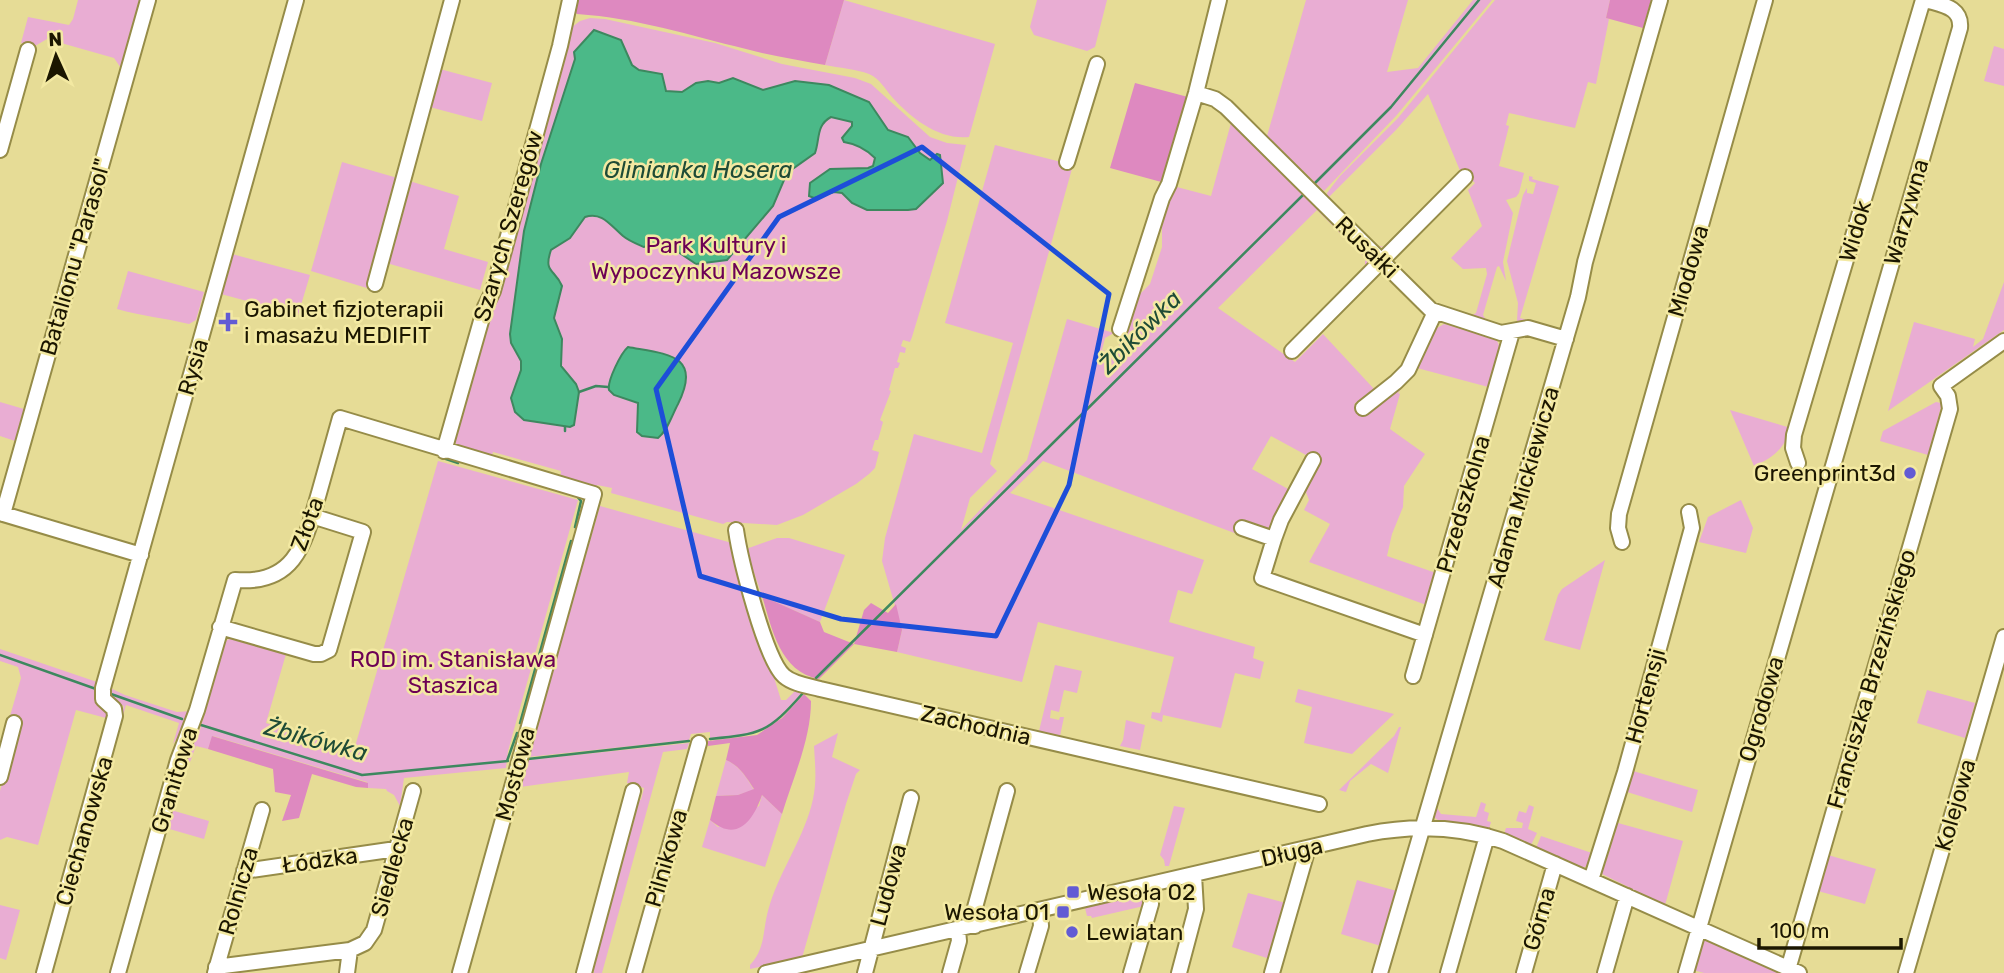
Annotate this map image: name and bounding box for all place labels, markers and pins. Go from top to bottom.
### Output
place label: Gabinet fizjoterapii i masażu MEDIFIT [244,295,444,349]
marker: Gabinet fizjoterapii i masażu MEDIFIT [218,312,238,332]
place label: Greenprint3d [1754,459,1896,487]
marker: Greenprint3d [1902,465,1918,481]
place label: Wesoła 02 [1087,878,1196,906]
marker: Wesoła 02 [1065,884,1081,900]
place label: Wesoła 01 [944,898,1049,926]
marker: Wesoła 01 [1055,904,1071,920]
place label: Lewiatan [1086,918,1184,946]
marker: Lewiatan [1064,924,1080,940]

